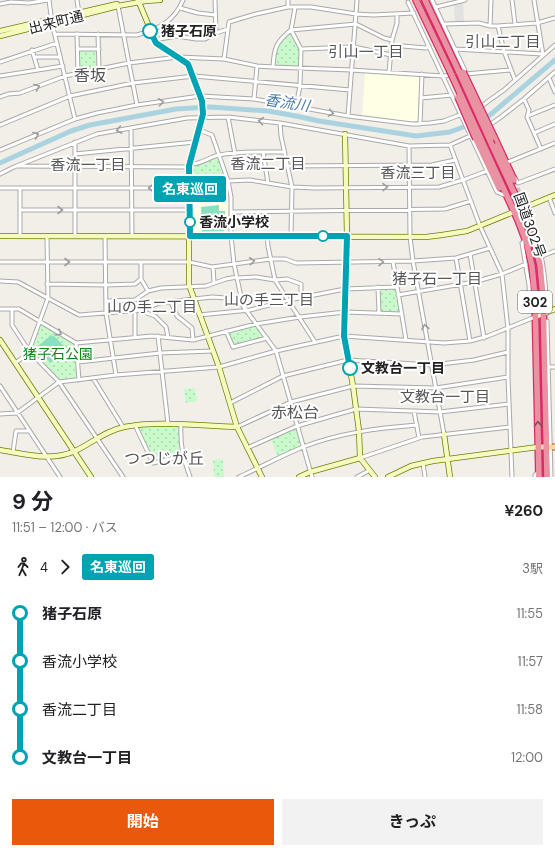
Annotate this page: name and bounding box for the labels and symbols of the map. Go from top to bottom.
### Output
street label: 出来町通 [27,6,85,38]
place label: 猪子石原 [161,22,217,40]
marker: 猪子石原 [142,23,158,39]
district label: 引山二丁目 [465,32,541,52]
district label: 引山一丁目 [328,42,404,62]
district label: 香坂 [74,65,106,86]
one-way arrow [34,83,41,91]
water label: 香流川 [263,90,313,117]
one-way arrow [158,98,164,107]
one-way arrow [328,108,334,116]
one-way arrow [258,117,265,126]
one-way arrow [116,125,122,134]
one-way arrow [33,132,40,140]
district label: 香流二丁目 [230,154,306,174]
district label: 香流一丁目 [50,155,126,175]
district label: 香流三丁目 [380,163,456,183]
line badge: 名東巡回 [162,176,218,202]
one-way arrow [382,183,388,192]
one-way arrow [148,184,154,192]
street label: 国道302号 [510,190,550,260]
one-way arrow [57,206,63,214]
place label: 香流小学校 [199,213,269,231]
marker: 香流小学校 [184,216,196,228]
unlabelled marker [317,230,329,242]
one-way arrow [249,257,255,266]
one-way arrow [64,258,70,266]
one-way arrow [378,258,384,266]
district label: 猪子石一丁目 [392,269,482,289]
district label: 山の手三丁目 [224,290,314,310]
road number: 302 [518,291,552,313]
district label: 山の手二丁目 [107,297,197,317]
one-way arrow [421,324,430,330]
one-way arrow [55,328,62,336]
park label: 猪子石公園 [23,345,93,363]
place label: 文教台一丁目 [361,359,445,377]
marker: 文教台一丁目 [342,360,358,376]
district label: 文教台一丁目 [400,387,490,407]
district label: 赤松台 [271,402,319,423]
one-way arrow [534,421,542,427]
district label: つつじが丘 [124,448,204,469]

